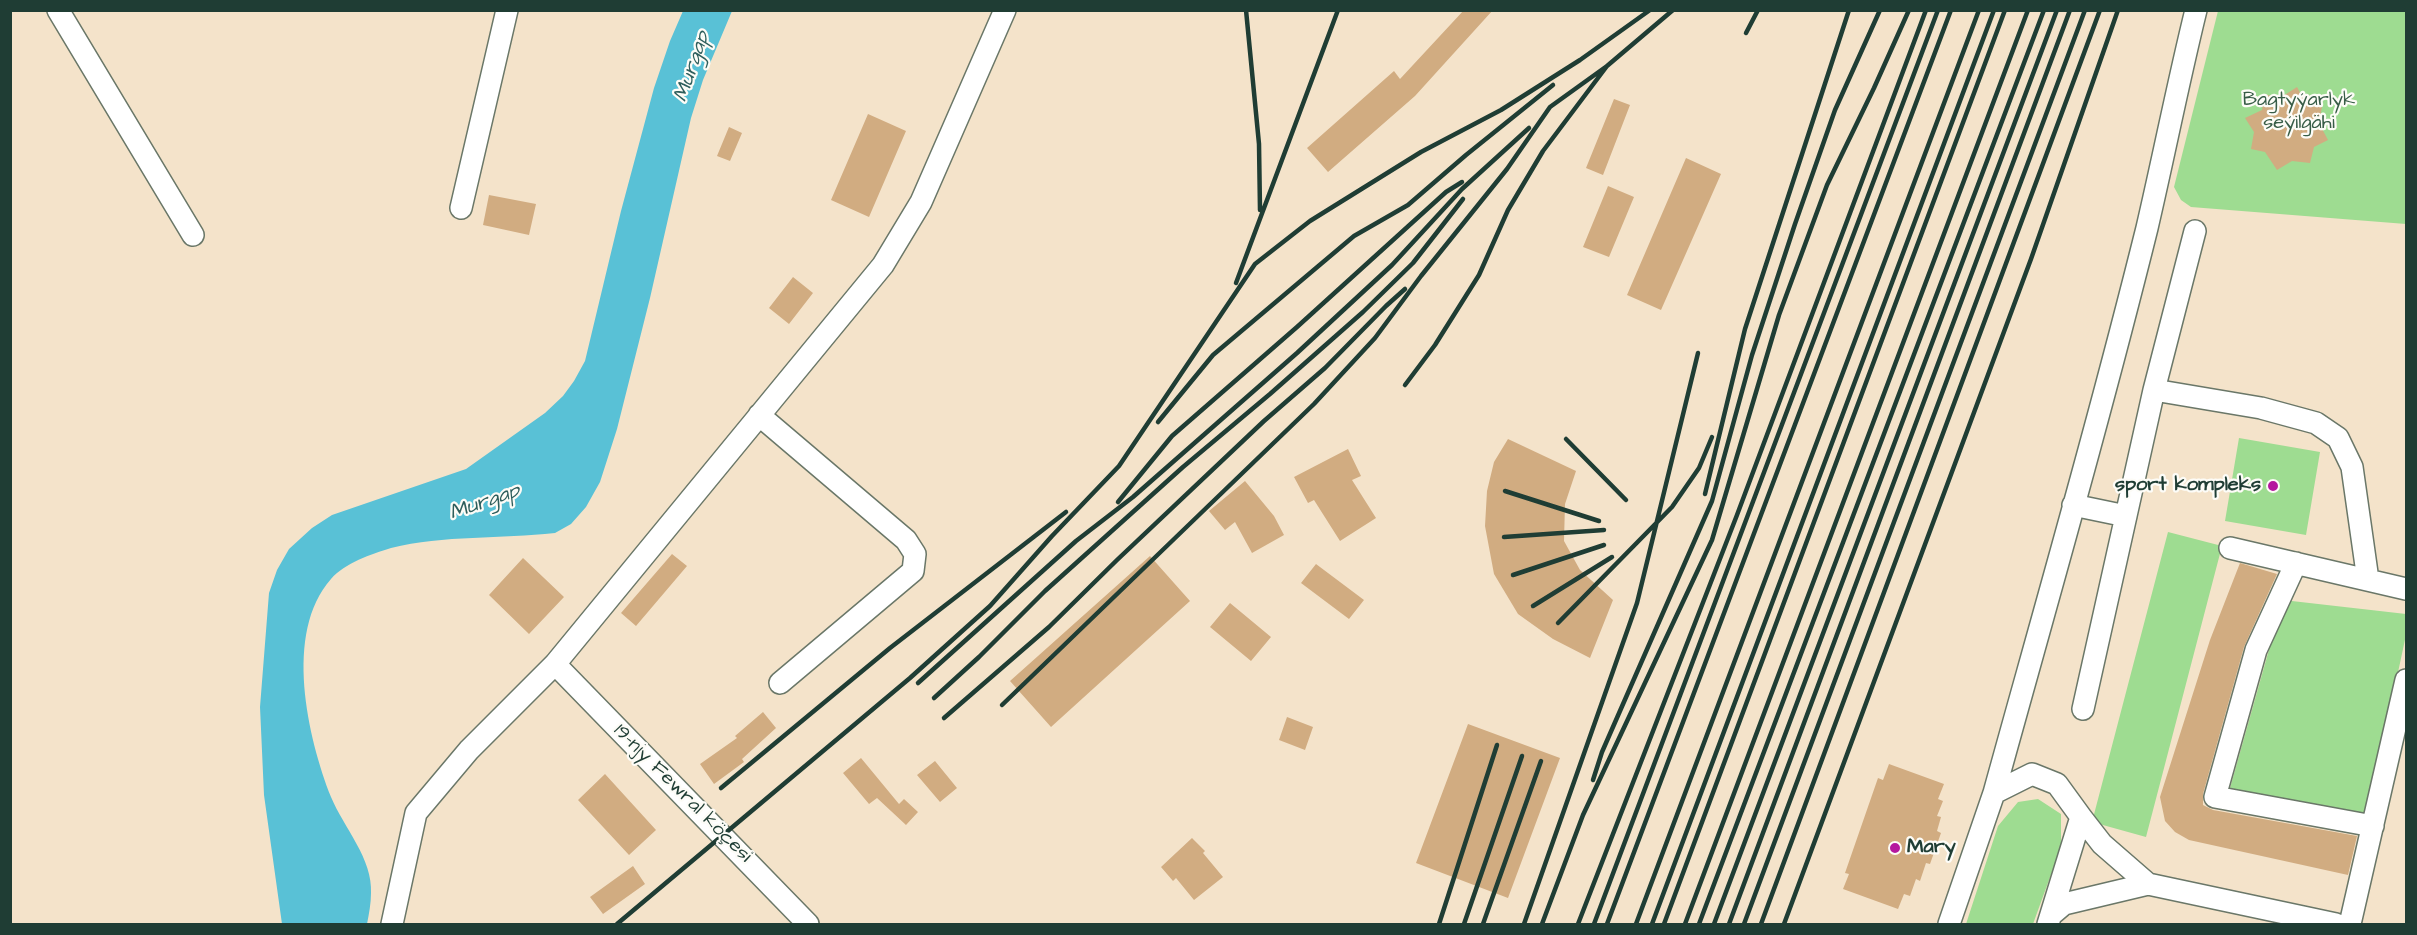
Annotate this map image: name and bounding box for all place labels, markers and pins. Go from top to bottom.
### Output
place label: sport kompleks [2115,474,2261,498]
marker: sport kompleks [2266,479,2280,493]
place label: Mary [1907,836,1956,860]
marker: Mary [1888,841,1902,855]

